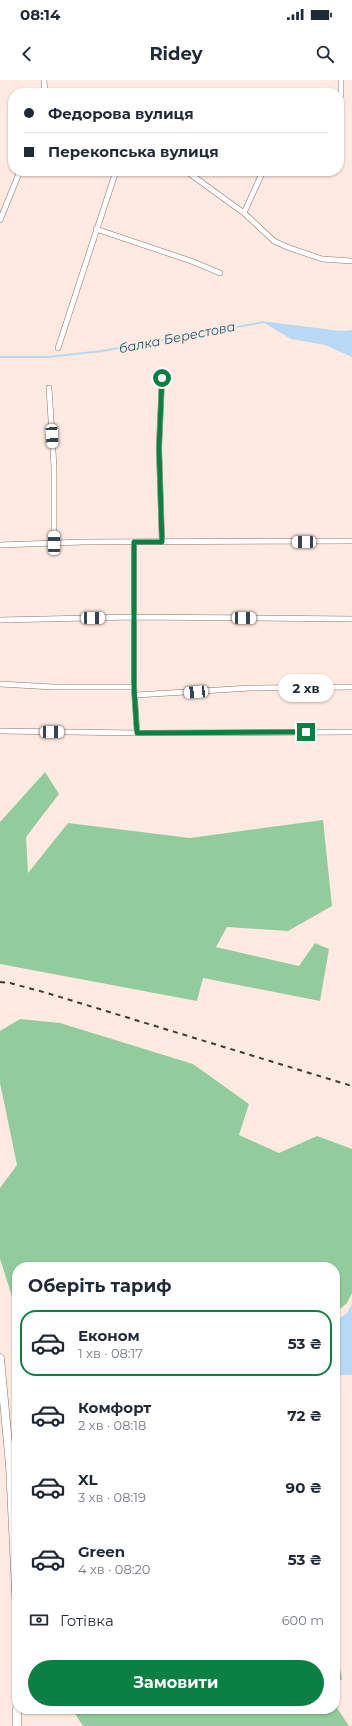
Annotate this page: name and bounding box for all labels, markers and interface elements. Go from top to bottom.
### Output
text: 08:14 [20,5,60,24]
icon: back [16,43,38,65]
text: Ridey [149,43,203,65]
icon: search [314,43,336,65]
text: Федорова вулиця [48,104,194,123]
text: Перекопська вулиця [48,142,219,161]
water label: балка Берестова [117,318,237,356]
route start [153,369,171,387]
car [45,424,59,448]
car [48,531,60,555]
car [292,536,316,548]
car [81,612,105,624]
car [232,612,256,624]
callout: 2 хв [278,674,334,702]
text: 2 хв [292,680,320,696]
car [184,685,208,699]
route end [297,723,315,741]
car [40,726,64,738]
text: Оберіть тариф [28,1275,172,1297]
icon: car [30,1325,66,1361]
text: Економ [78,1326,140,1345]
text: 53 ₴ [288,1334,322,1353]
text: 1 хв · 08:17 [78,1345,143,1361]
icon: car [30,1397,66,1433]
text: Комфорт [78,1398,151,1417]
text: 72 ₴ [287,1406,322,1425]
text: 2 хв · 08:18 [78,1417,146,1433]
icon: car [30,1469,66,1505]
text: XL [78,1470,97,1489]
text: 90 ₴ [286,1478,322,1497]
text: 3 хв · 08:19 [78,1489,146,1505]
icon: car [30,1541,66,1577]
text: Green [78,1542,125,1561]
text: 53 ₴ [288,1550,322,1569]
text: 4 хв · 08:20 [78,1561,150,1577]
icon: cash [28,1609,50,1631]
text: Готівка [60,1611,114,1630]
text: 600 m [282,1612,324,1628]
button: Замовити [28,1660,324,1706]

